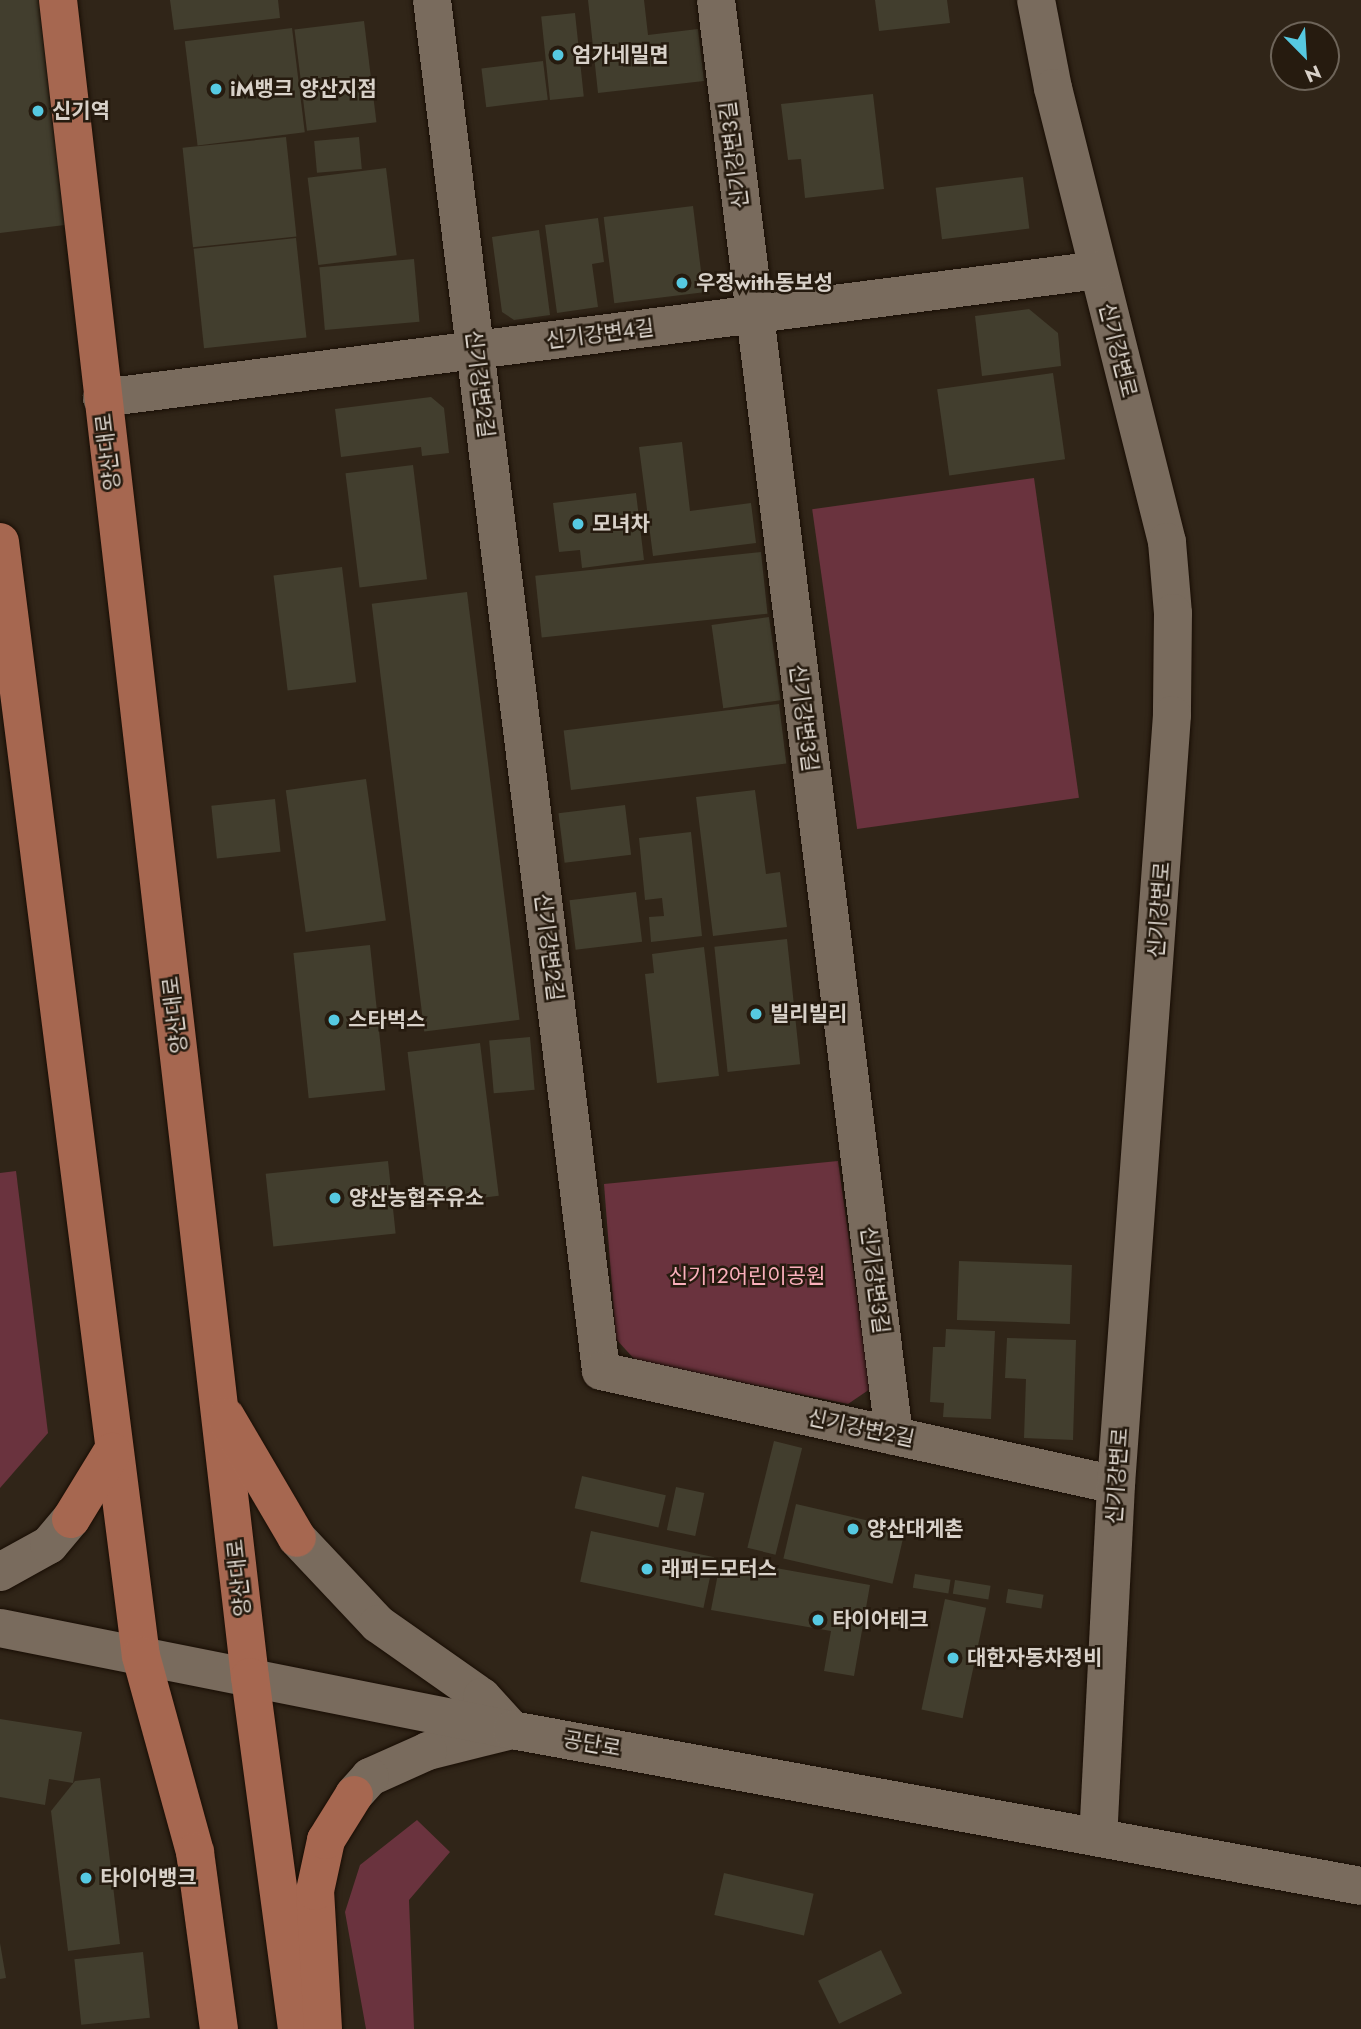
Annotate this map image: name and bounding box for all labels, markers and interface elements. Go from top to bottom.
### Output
north arrow [1270,21,1340,91]
place label: 엄가네밀면 [572,42,669,68]
marker: 엄가네밀면 [550,47,566,63]
text: N [1301,58,1325,89]
place label: iM뱅크 양산지점 [230,76,377,102]
marker: iM뱅크 양산지점 [208,81,224,97]
place label: 신기역 [52,98,110,124]
street label: 신기강변3길 [715,100,753,210]
marker: 신기역 [30,103,46,119]
place label: 우정with동보성 [696,270,833,296]
marker: 우정with동보성 [674,275,690,291]
street label: 신기강변로 [1094,300,1142,400]
street label: 신기강변4길 [544,315,656,353]
street label: 신기강변2길 [461,329,499,439]
street label: 양산대로 [91,412,125,492]
place label: 모녀차 [592,511,650,537]
marker: 모녀차 [570,516,586,532]
street label: 신기강변3길 [785,663,823,773]
street label: 신기강변로 [1143,861,1175,959]
street label: 신기강변2길 [530,892,568,1002]
street label: 양산대로 [158,975,192,1055]
place label: 빌리빌리 [770,1001,847,1027]
marker: 빌리빌리 [748,1006,764,1022]
place label: 스타벅스 [348,1007,425,1033]
marker: 스타벅스 [326,1012,342,1028]
place label: 양산농협주유소 [349,1185,484,1211]
marker: 양산농협주유소 [327,1190,343,1206]
street label: 신기강변3길 [856,1225,894,1335]
park label: 신기12어린이공원 [669,1263,825,1289]
street label: 신기강변2길 [805,1404,917,1452]
street label: 신기강변로 [1101,1427,1133,1525]
place label: 양산대게촌 [867,1516,964,1542]
marker: 양산대게촌 [845,1521,861,1537]
street label: 양산대로 [222,1538,256,1618]
place label: 래퍼드모터스 [661,1556,777,1582]
marker: 래퍼드모터스 [639,1561,655,1577]
place label: 타이어테크 [832,1607,929,1633]
marker: 타이어테크 [810,1612,826,1628]
place label: 대한자동차정비 [967,1645,1102,1671]
marker: 대한자동차정비 [945,1650,961,1666]
street label: 공단로 [561,1727,623,1761]
place label: 타이어뱅크 [100,1865,197,1891]
marker: 타이어뱅크 [78,1870,94,1886]

